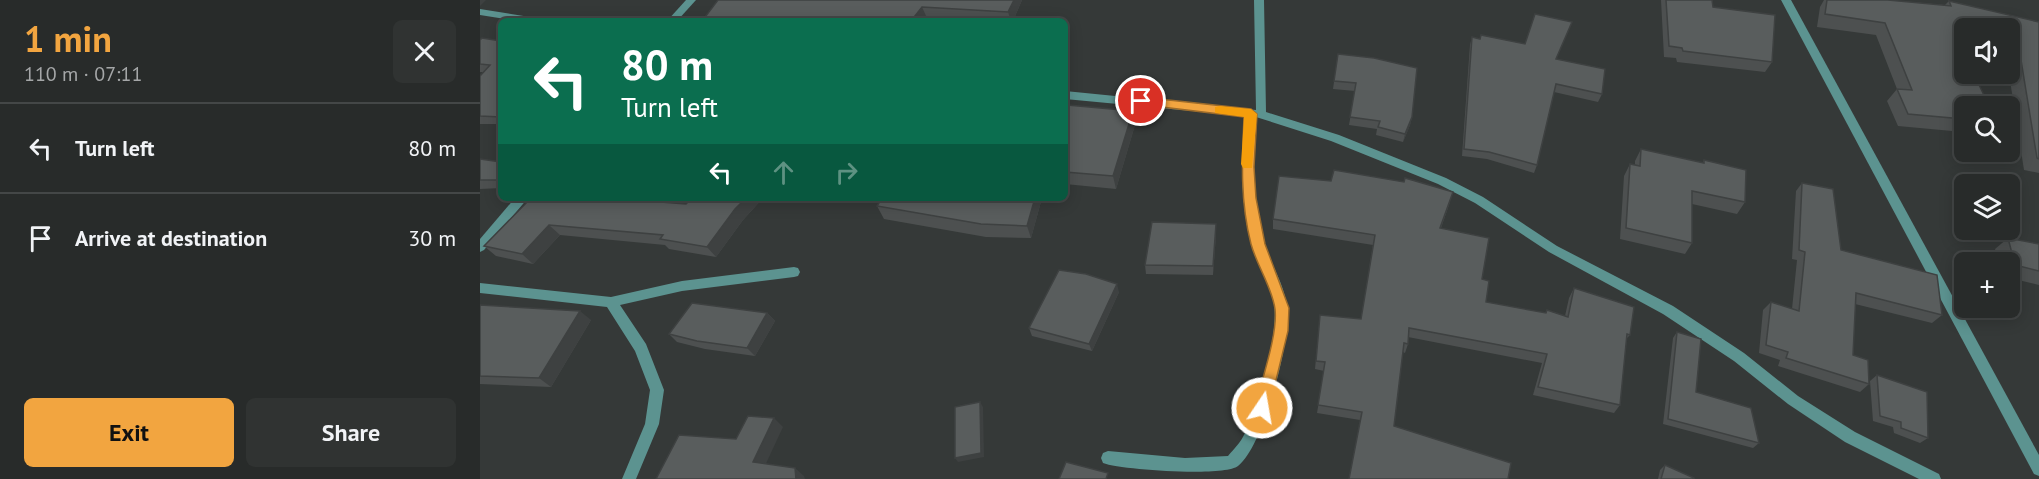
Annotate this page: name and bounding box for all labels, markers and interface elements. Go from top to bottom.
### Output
text: 1 min [24,15,112,62]
map controls [1954,18,2020,318]
button: sound [1954,18,2020,84]
button: close [393,20,456,83]
text: 80 m [621,37,713,92]
icon: left [522,42,600,120]
text: 110 m · 07:11 [24,61,142,87]
pin [1115,75,1166,126]
icon: arrive [1124,84,1157,117]
text: Turn left [621,90,718,124]
button: search [1954,96,2020,162]
icon: left [24,132,57,165]
text: Turn left [75,134,155,162]
text: 80 m [408,134,456,162]
icon: left [704,156,737,189]
icon: ahead [767,156,800,189]
icon: right [830,156,863,189]
button: layers [1954,174,2020,240]
icon: arrive [24,222,57,255]
text: Arrive at destination [75,224,267,252]
text: 30 m [408,224,456,252]
button: + [1954,252,2020,318]
position arrow [1230,376,1294,440]
button: Exit [24,398,234,467]
button: Share [246,398,456,467]

